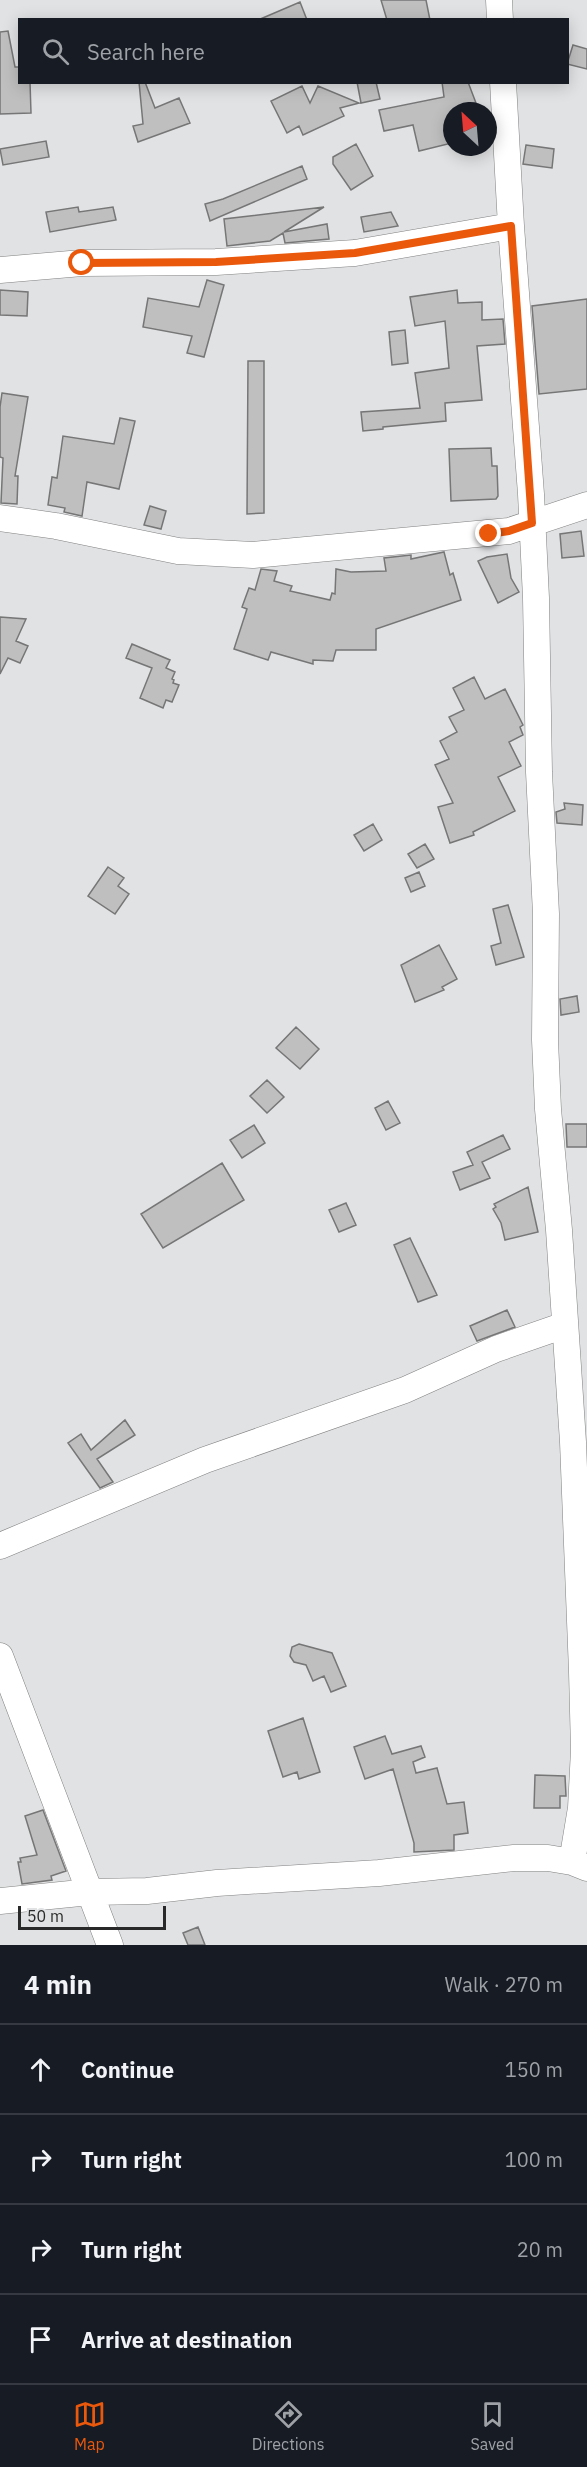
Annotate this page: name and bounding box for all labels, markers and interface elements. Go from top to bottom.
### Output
search box [18,18,569,84]
icon: search [39,35,72,68]
text: Search here [87,37,205,66]
north arrow [443,102,497,156]
route start [68,249,94,275]
route end [475,520,501,546]
scale bar [18,1903,166,1930]
text: 50 m [27,1906,64,1926]
text: 4 min [24,1967,92,2001]
text: Walk · 270 m [445,1971,563,1998]
icon: ahead [24,2053,57,2086]
text: Continue [81,2055,174,2084]
text: 150 m [505,2056,563,2083]
icon: right [24,2143,57,2176]
text: Turn right [81,2145,182,2174]
text: 100 m [505,2146,563,2173]
icon: right [24,2233,57,2266]
text: Turn right [81,2235,182,2264]
text: 20 m [517,2236,563,2263]
icon: arrive [24,2323,57,2356]
text: Arrive at destination [81,2325,292,2354]
tab: Map [73,2398,106,2454]
tab: Directions [252,2398,325,2454]
tab: Saved [471,2398,514,2454]

